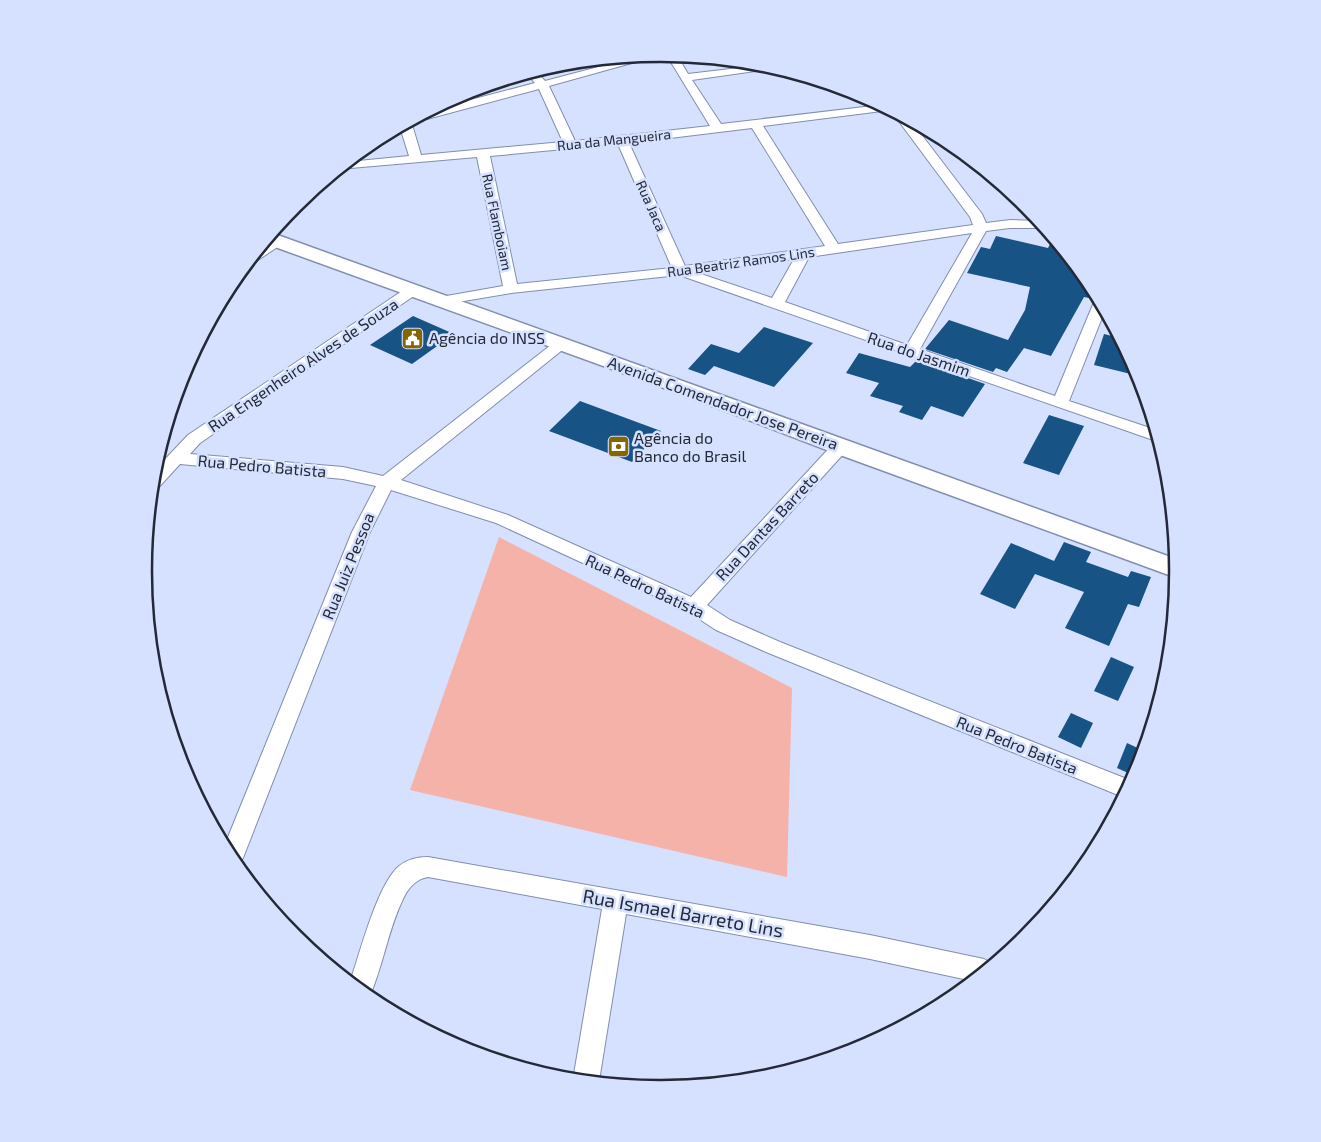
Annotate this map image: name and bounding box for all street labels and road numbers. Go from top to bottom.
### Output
street label: Rua da Mangueira [556,125,672,154]
street label: Rua Flamboiam [479,172,516,272]
street label: Rua Jaca [633,178,670,234]
street label: Rua Beatriz Ramos Lins [666,243,816,280]
street label: Rua Engenheiro Alves de Souza [204,294,401,435]
street label: Rua do Jasmim [865,327,973,380]
street label: Avenida Comendador Jose Pereira [605,352,841,453]
street label: Rua Pedro Batista [197,450,327,481]
street label: Rua Dantas Barreto [711,467,822,584]
street label: Rua Juiz Pessoa [317,510,378,622]
street label: Rua Pedro Batista [583,550,708,621]
street label: Rua Pedro Batista [954,712,1081,778]
street label: Rua Ismael Barreto Lins [581,884,785,941]

